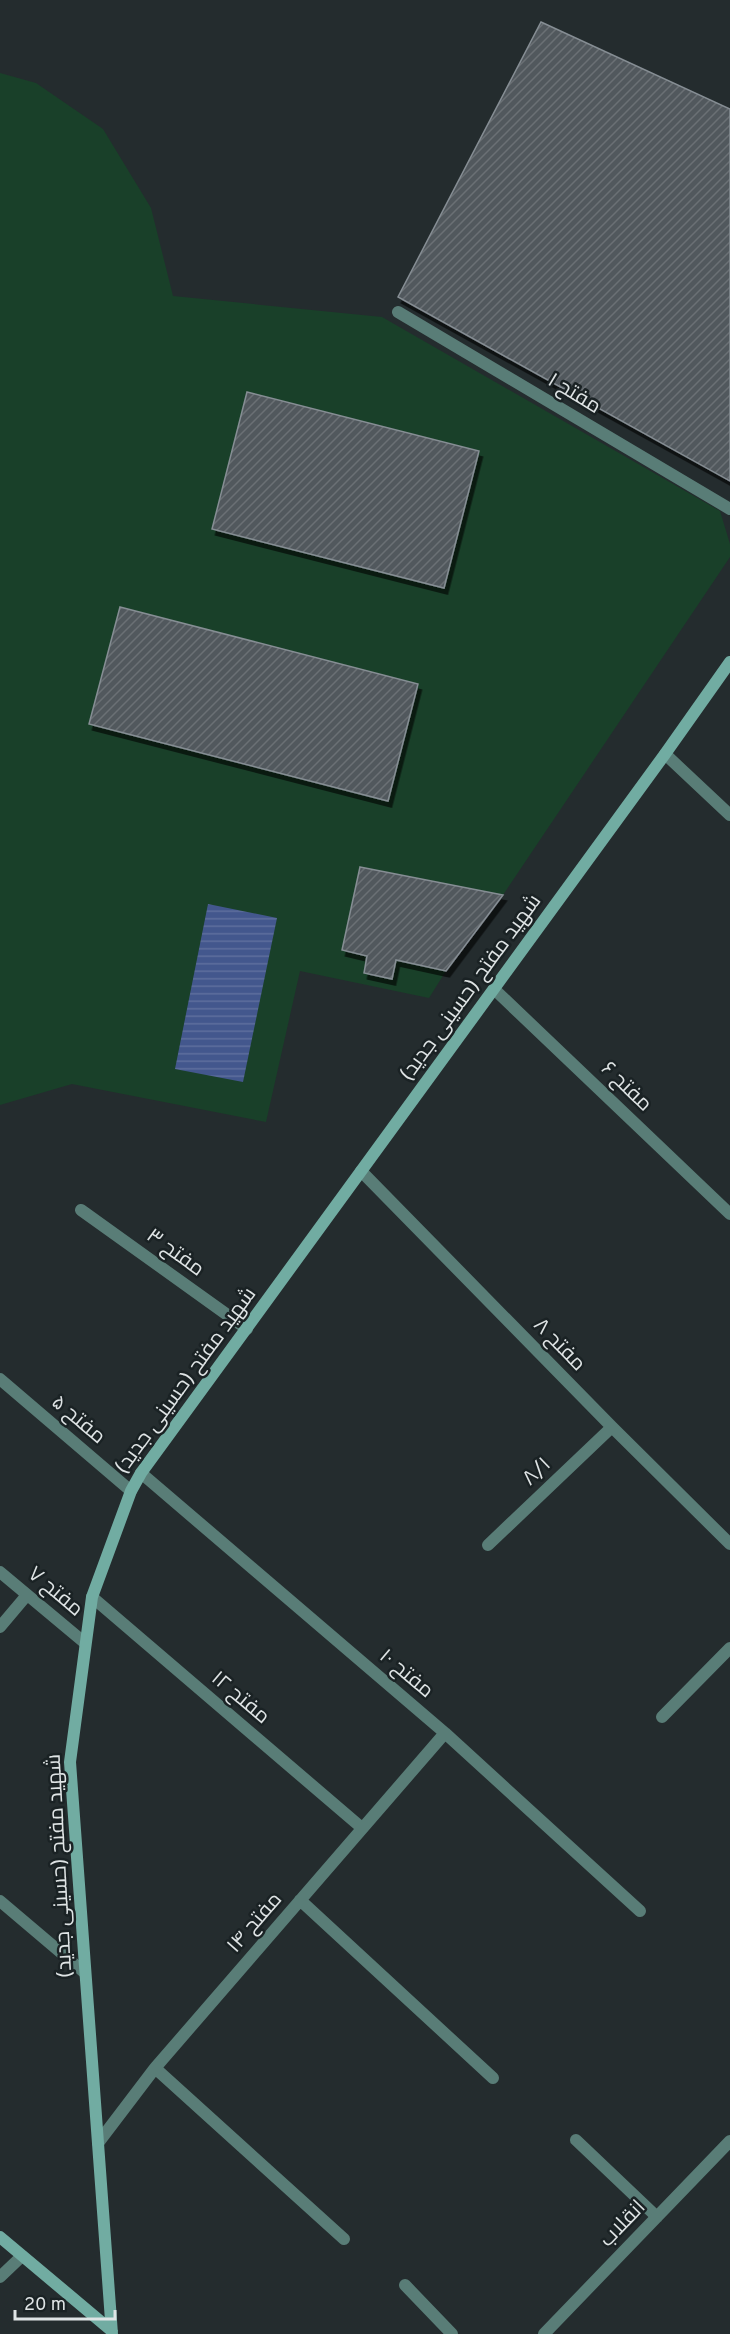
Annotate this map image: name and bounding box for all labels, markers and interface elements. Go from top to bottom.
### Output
street label: مفتح ۱ [542,368,606,420]
street label: شهید مفتح (حسینی جدید) [394,889,548,1087]
street label: مفتح ۶ [595,1056,657,1118]
street label: مفتح ۳ [141,1223,209,1283]
street label: شهید مفتح (حسینی جدید) [109,1282,263,1480]
street label: مفتح ۸ [527,1312,591,1378]
street label: مفتح ۵ [45,1390,111,1450]
street label: ۸/۱ [517,1452,557,1492]
street label: مفتح ۷ [22,1561,88,1623]
street label: مفتح ۱۰ [373,1643,439,1705]
street label: مفتح ۱۲ [205,1666,275,1730]
street label: شهید مفتح (حسینی جدید) [41,1753,79,1979]
street label: مفتح ۱۴ [221,1887,289,1959]
street label: انقلاب [594,2195,652,2253]
scale bar [15,2283,116,2321]
text: 20 m [24,2294,66,2317]

